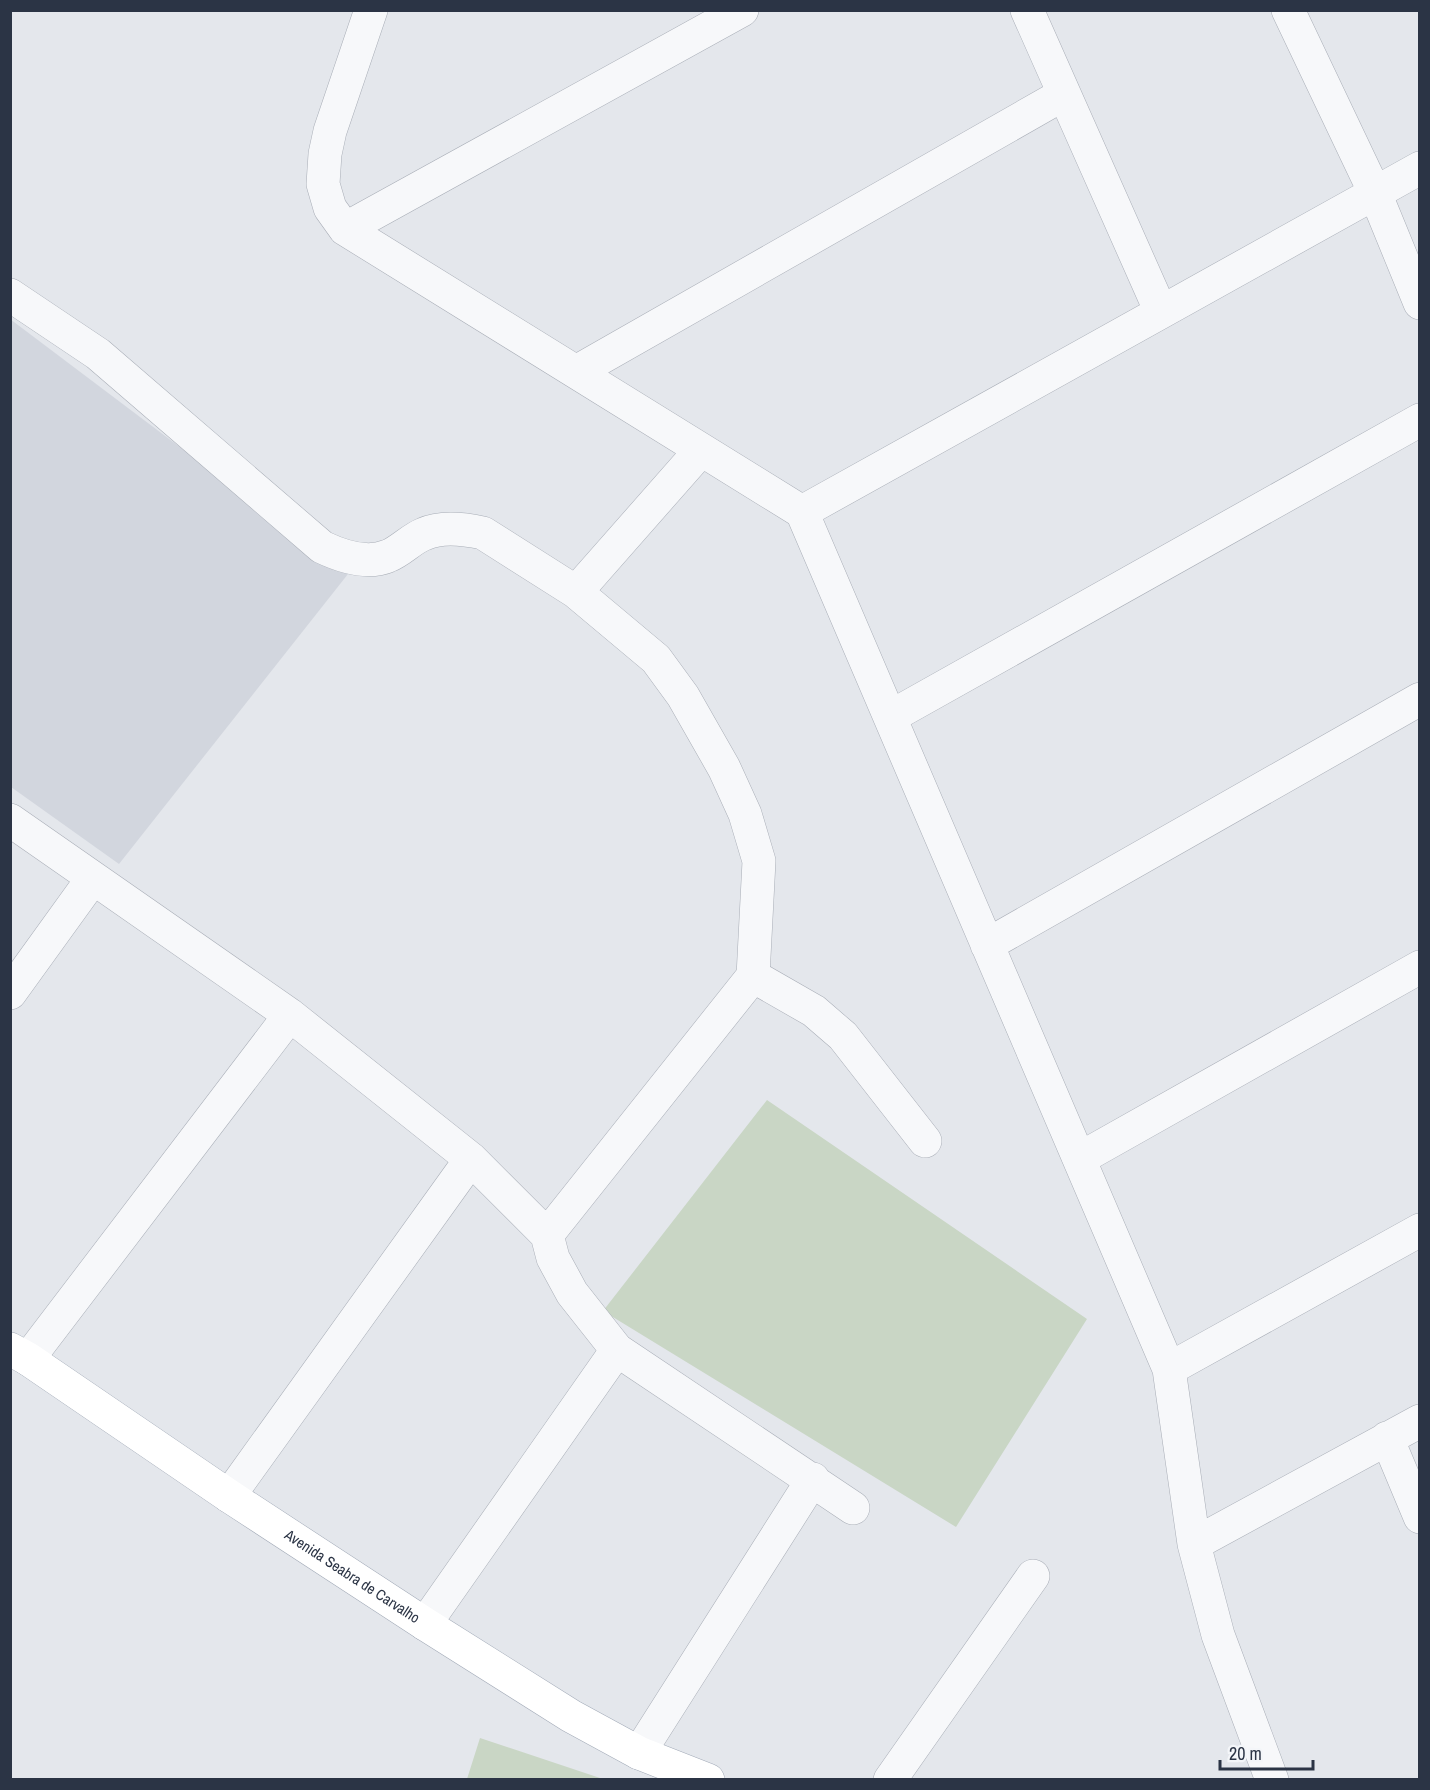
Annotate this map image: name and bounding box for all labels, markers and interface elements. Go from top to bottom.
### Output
street label: Avenida Seabra de Carvalho [280,1524,424,1628]
scale bar [1220,1733,1313,1771]
text: 20 m [1229,1741,1262,1766]

